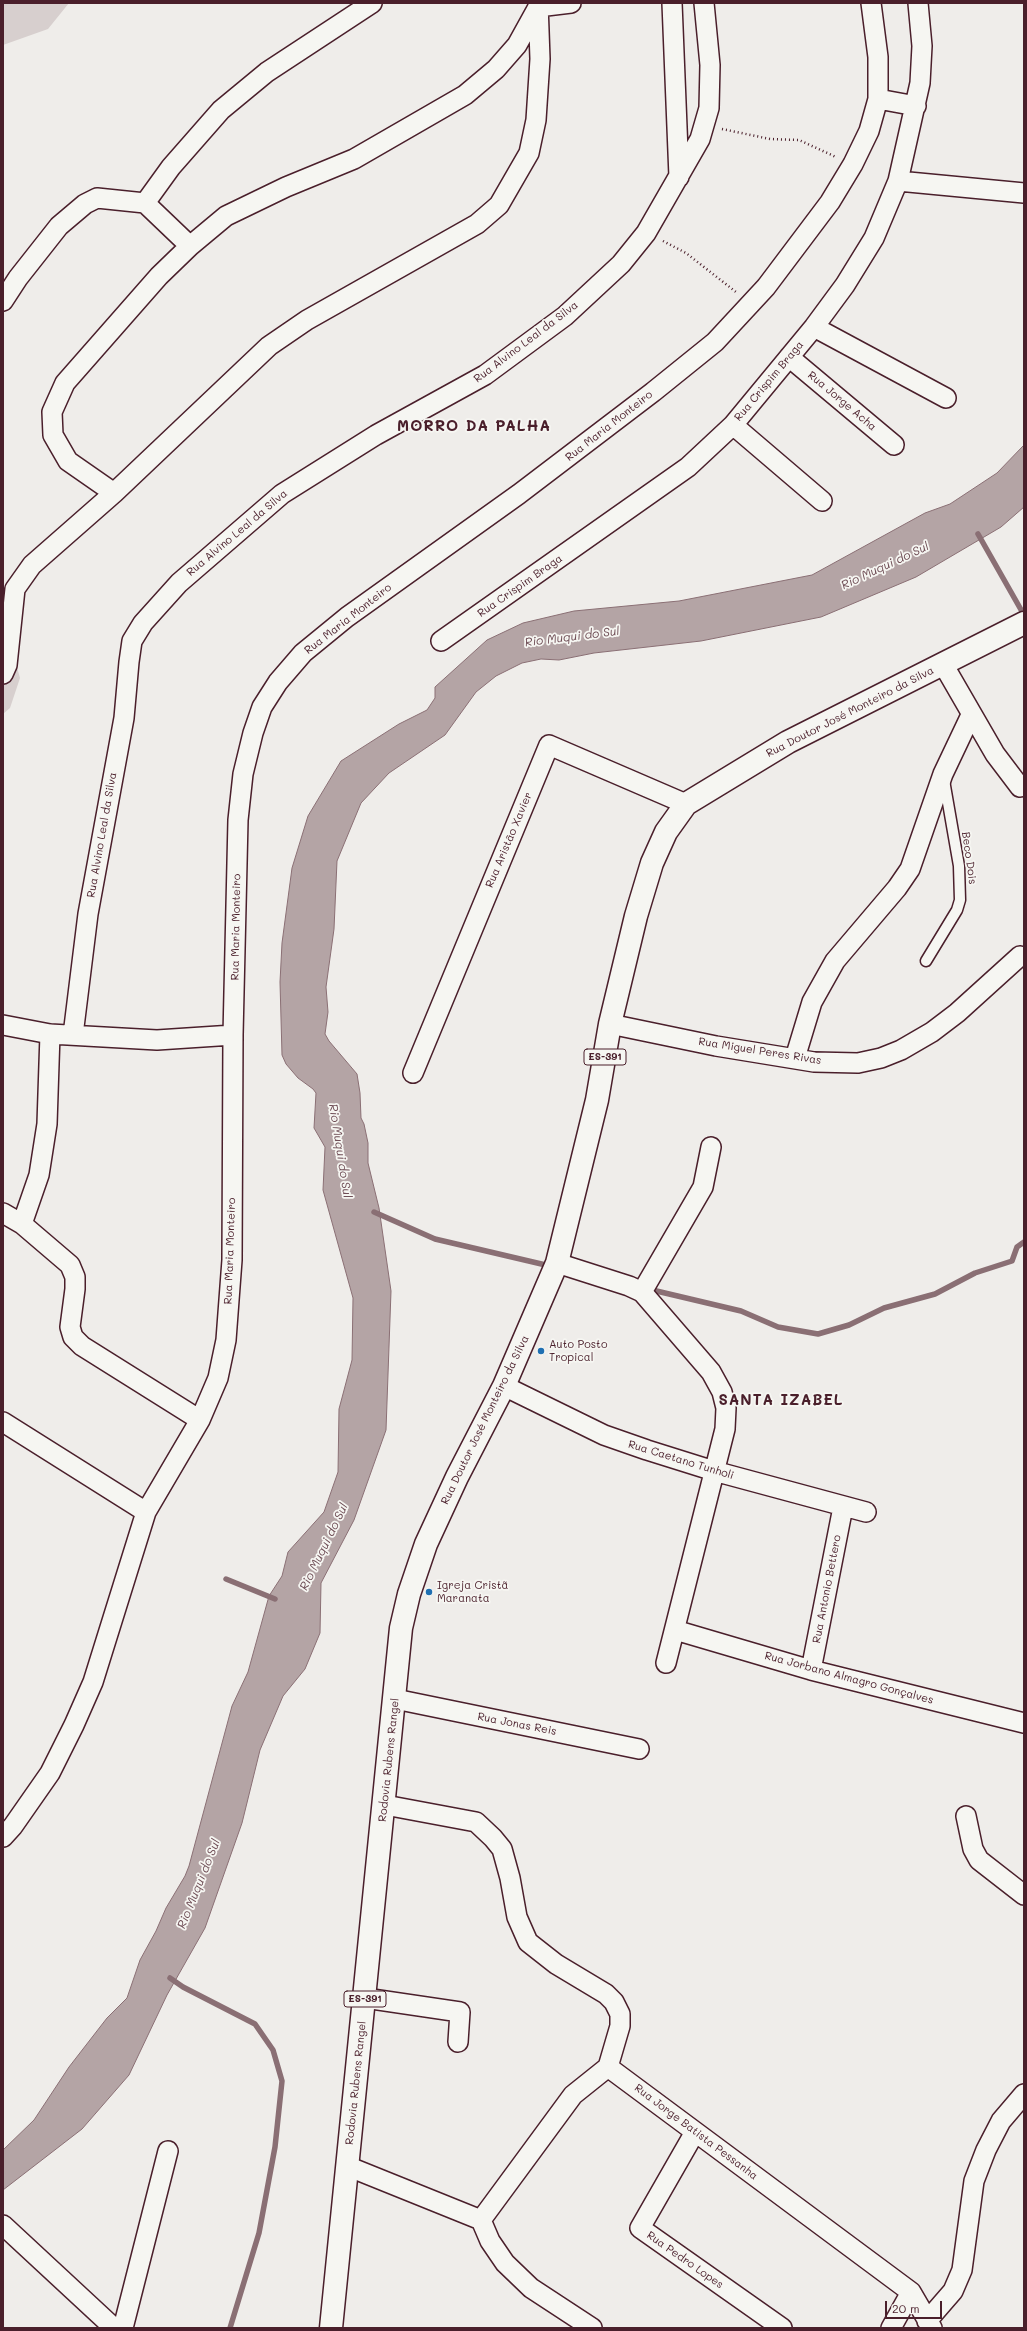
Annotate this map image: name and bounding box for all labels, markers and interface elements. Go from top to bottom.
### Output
street label: Rua Alvino Leal da Silva [471,298,581,386]
street label: Rua Crispim Braga [732,338,806,424]
street label: Rua Jorge Acha [805,369,879,433]
street label: Rua Maria Monteiro [563,388,655,464]
district label: MORRO DA PALHA [397,417,551,435]
street label: Rua Alvino Leal da Silva [184,487,290,579]
water label: Rio Muqui do Sul [839,539,931,593]
street label: Rua Crispim Braga [475,552,565,620]
street label: Rua Maria Monteiro [302,581,394,657]
water label: Rio Muqui do Sul [524,624,620,650]
street label: Rua Doutor José Monteiro da Silva [764,664,936,760]
street label: Rua Alvino Leal da Silva [84,771,120,899]
street label: Rua Aristão Xavier [483,790,535,890]
street label: Beco Dois [959,831,979,885]
street label: Rua Maria Monteiro [228,874,244,980]
street label: Rua Miguel Peres Rivas [698,1035,822,1067]
road number: ES-391 [584,1049,626,1065]
water label: Rio Muqui do Sul [325,1103,355,1199]
street label: Rua Maria Monteiro [222,1197,238,1305]
street label: Rua Doutor José Monteiro da Silva [438,1333,532,1507]
place label: Auto Posto Tropical [549,1338,607,1364]
marker: Auto Posto Tropical [536,1346,546,1356]
district label: SANTA IZABEL [718,1391,844,1409]
street label: Rua Caetano Tunholi [627,1438,735,1482]
water label: Rio Muqui do Sul [297,1501,351,1593]
street label: Rua Antonio Bettero [810,1534,844,1644]
place label: Igreja Cristã Maranata [437,1579,508,1605]
marker: Igreja Cristã Maranata [424,1587,434,1597]
street label: Rua Jorbano Almagro Gonçalves [763,1649,935,1707]
street label: Rodovia Rubens Rangel [376,1697,402,1823]
street label: Rua Jonas Reis [476,1710,558,1738]
water label: Rio Muqui do Sul [175,1837,223,1931]
road number: ES-391 [344,1991,386,2007]
street label: Rodovia Rubens Rangel [343,2020,369,2146]
street label: Rua Jorge Batista Pessanha [632,2081,760,2183]
street label: Rua Pedro Lopes [644,2229,726,2291]
scale bar [887,2293,944,2319]
text: 20 m [892,2300,920,2316]

